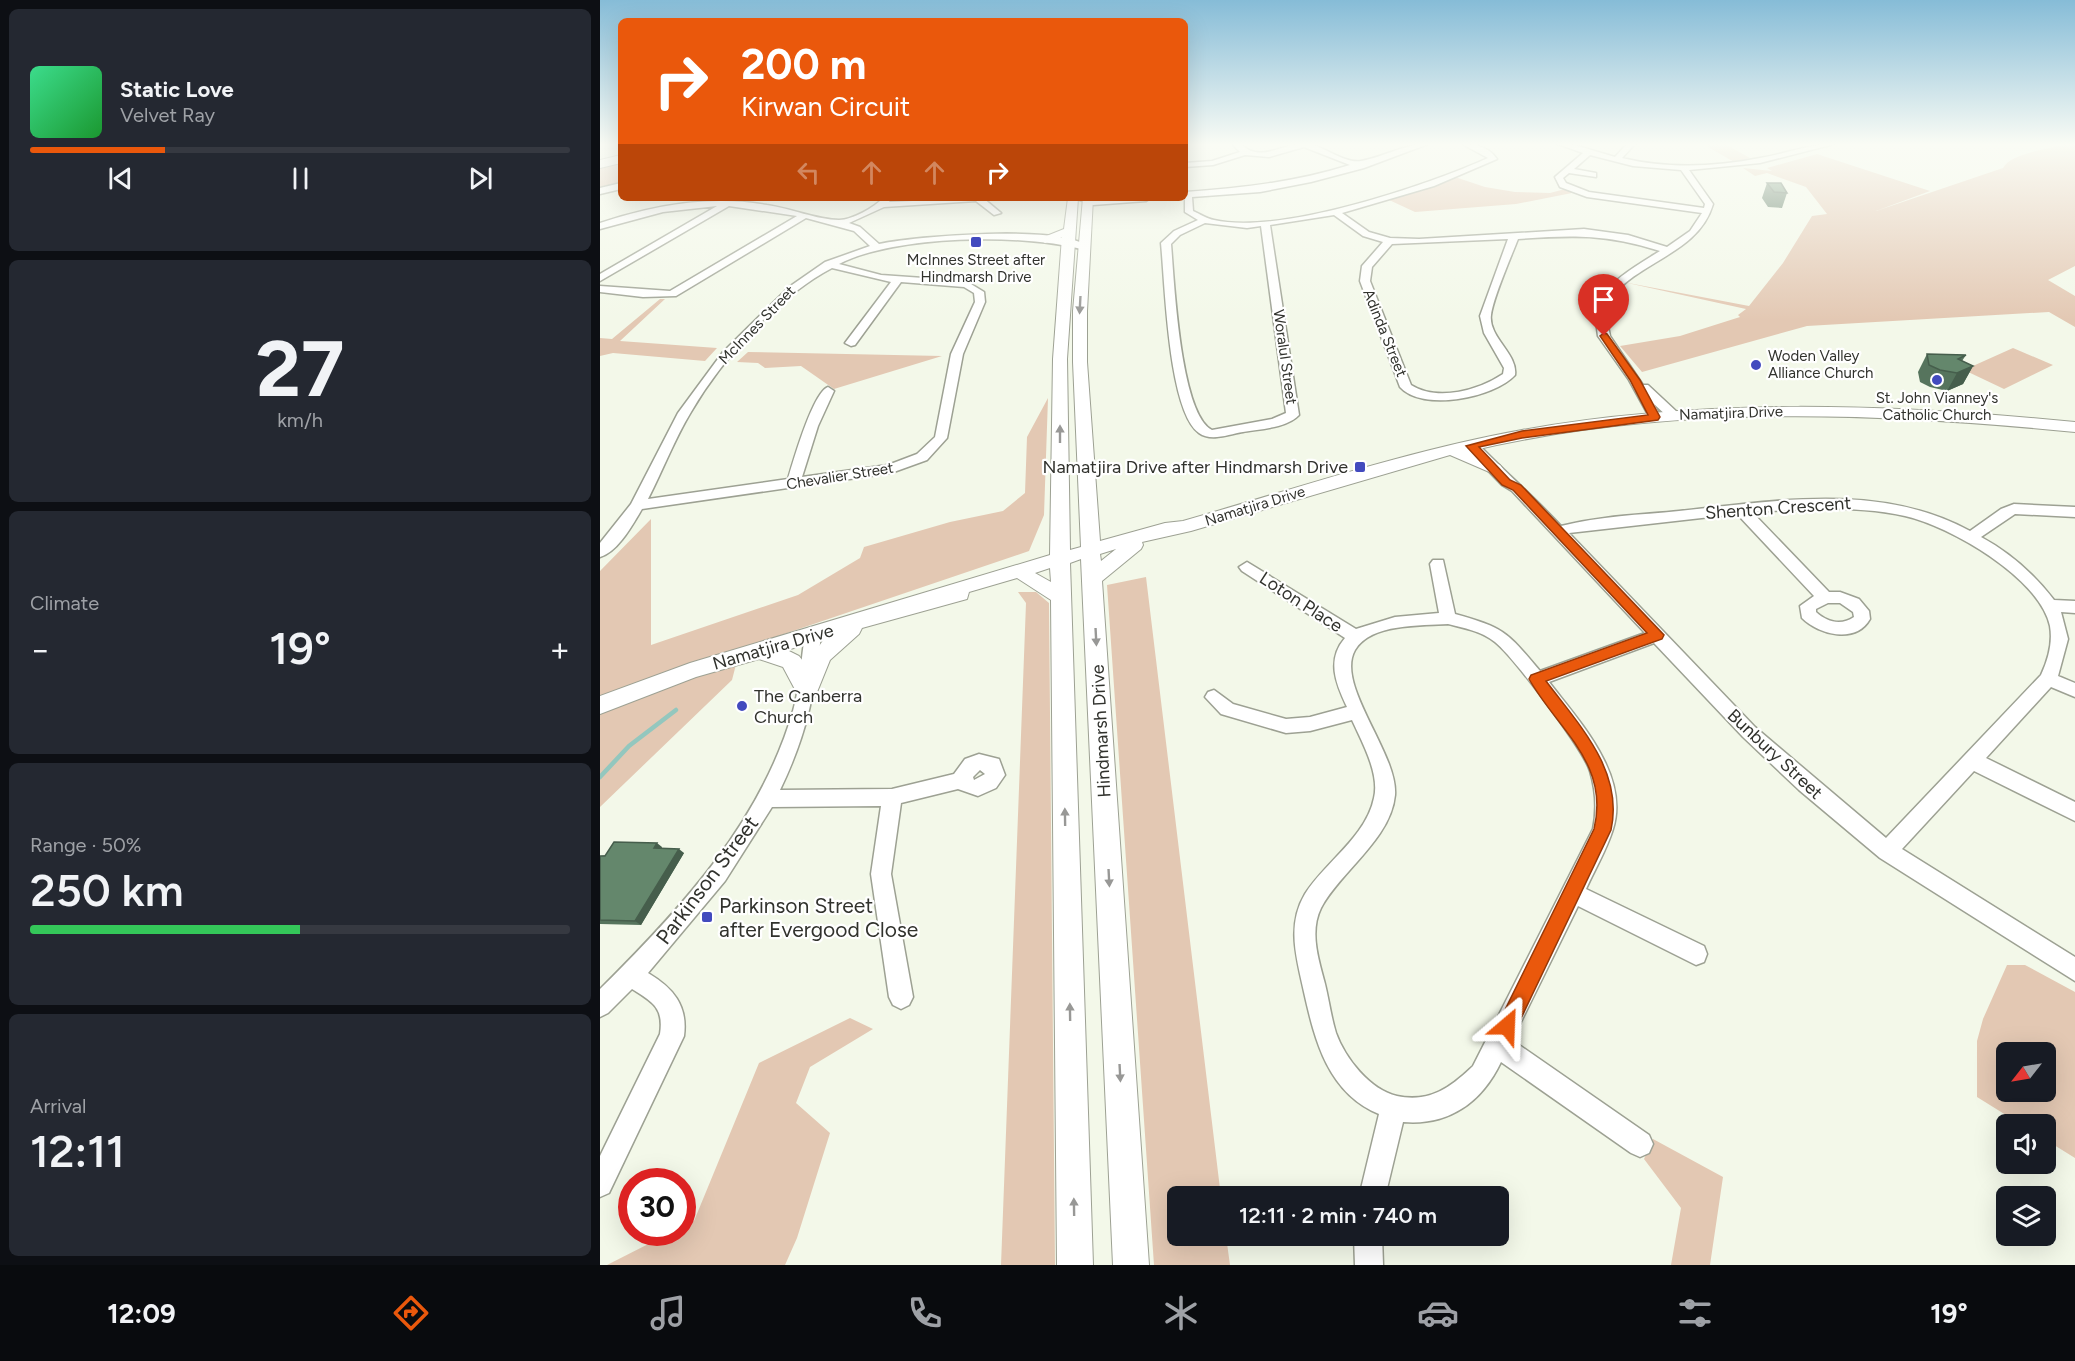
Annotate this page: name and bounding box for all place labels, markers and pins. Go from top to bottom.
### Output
marker: McInnes Street after Hindmarsh Drive [969,235,983,249]
place label: McInnes Street after Hindmarsh Drive [907,251,1045,286]
pin [1578,274,1629,336]
place label: Woden Valley Alliance Church [1768,347,1873,382]
marker: Woden Valley Alliance Church [1749,358,1763,372]
marker: St. John Vianney's Catholic Church [1930,373,1944,387]
place label: St. John Vianney's Catholic Church [1876,389,1998,424]
place label: Namatjira Drive after Hindmarsh Drive [1042,456,1348,478]
marker: Namatjira Drive after Hindmarsh Drive [1353,460,1367,474]
place label: The Canberra Church [754,685,862,728]
marker: The Canberra Church [735,699,749,713]
place label: Parkinson Street after Evergood Close [719,893,918,942]
marker: Parkinson Street after Evergood Close [700,910,714,924]

